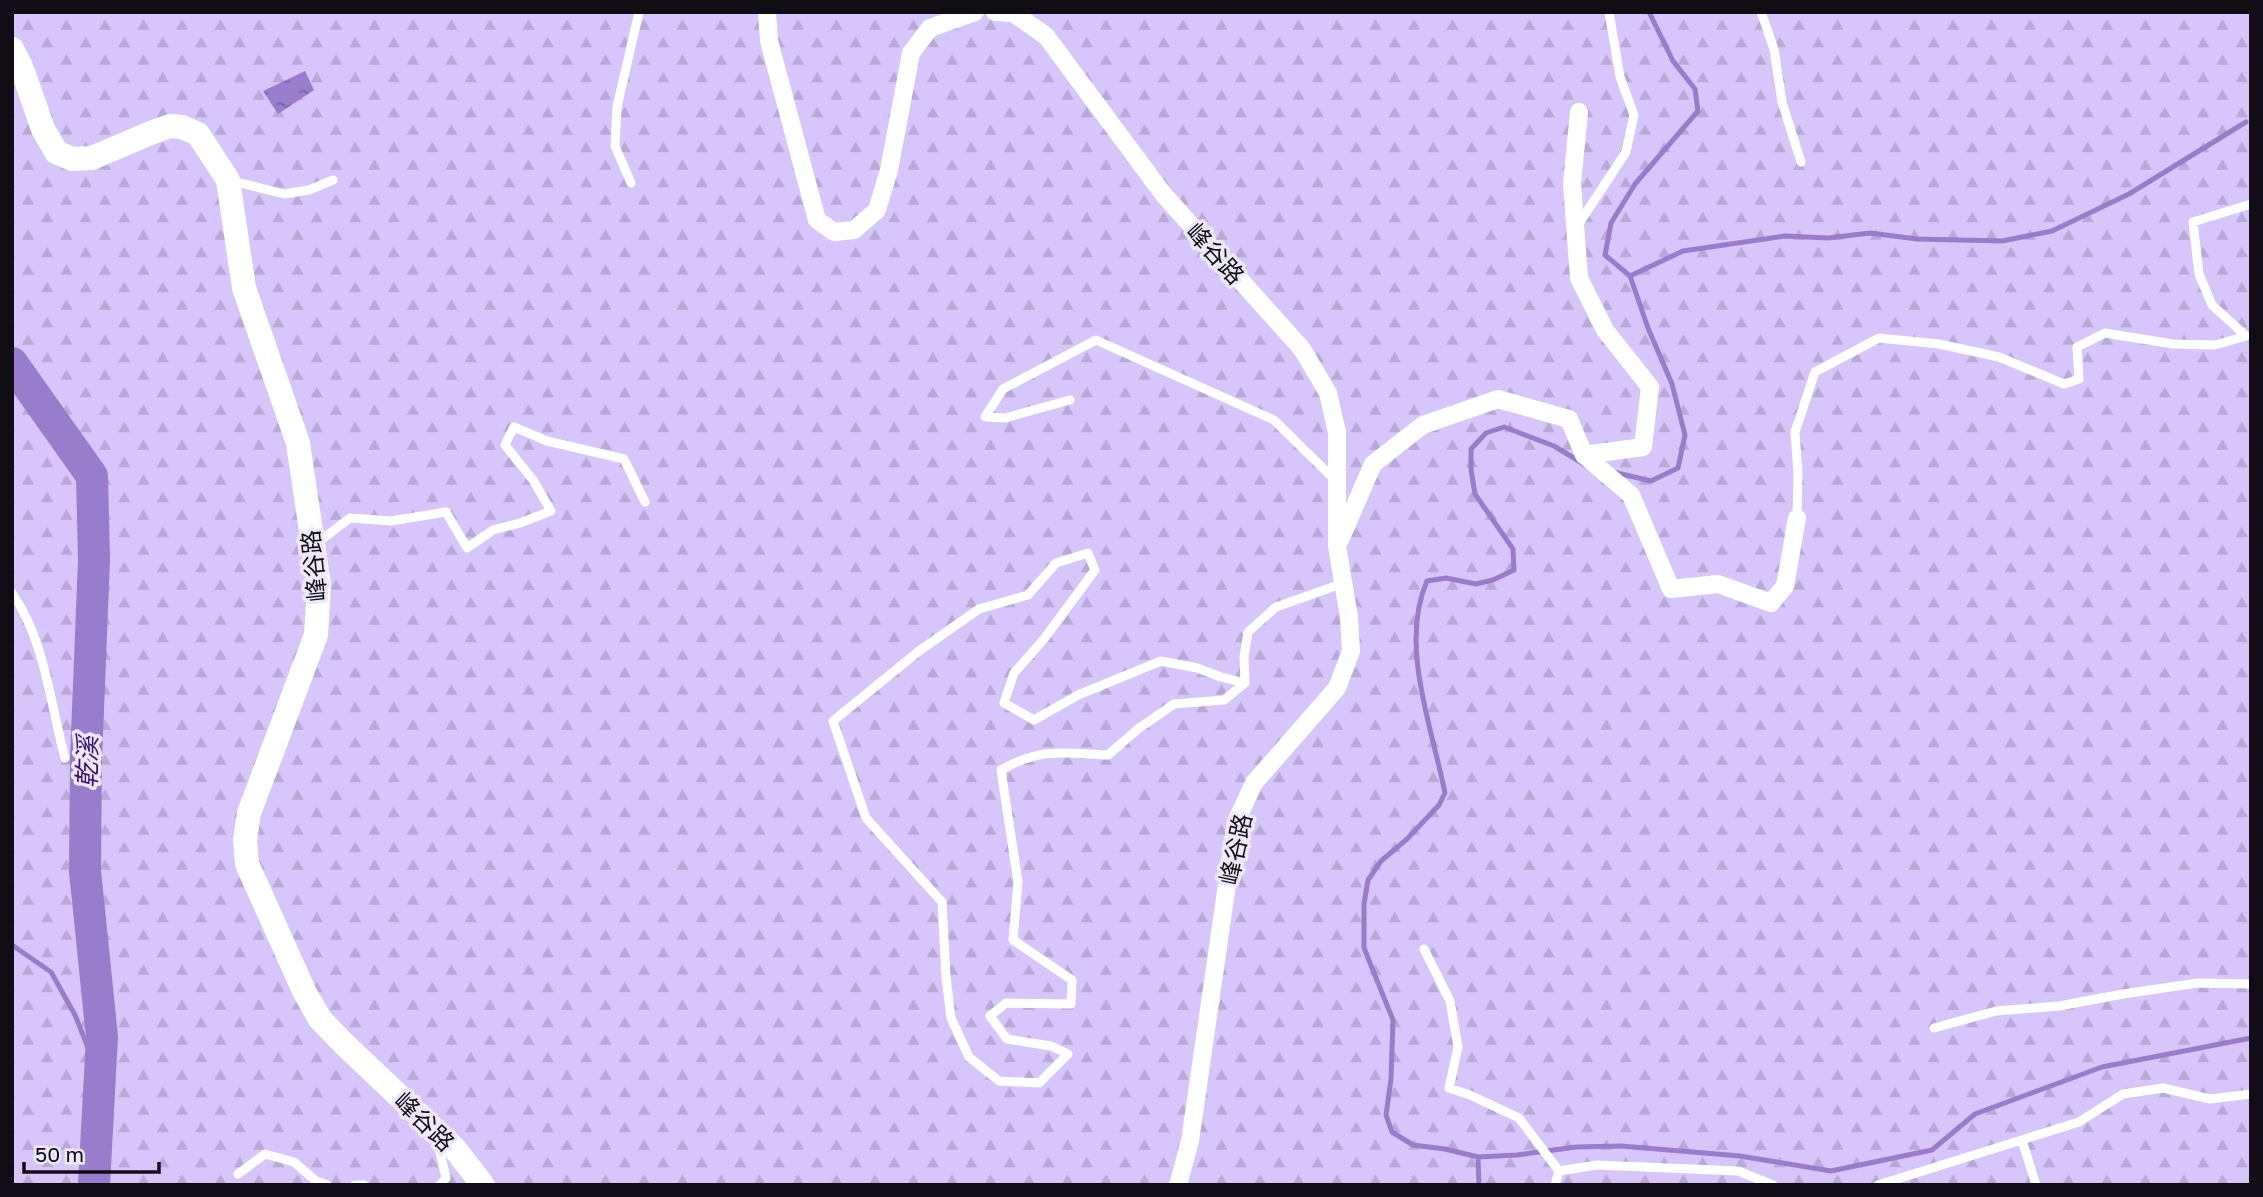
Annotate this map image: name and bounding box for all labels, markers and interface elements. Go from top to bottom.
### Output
street label: 峰谷路 [1181,217,1251,289]
street label: 峰谷路 [295,529,331,603]
water label: 乾溪 [71,732,103,788]
street label: 峰谷路 [1213,811,1257,887]
street label: 峰谷路 [389,1086,461,1156]
scale bar [24,1130,159,1174]
text: 50 m [35,1141,84,1167]

